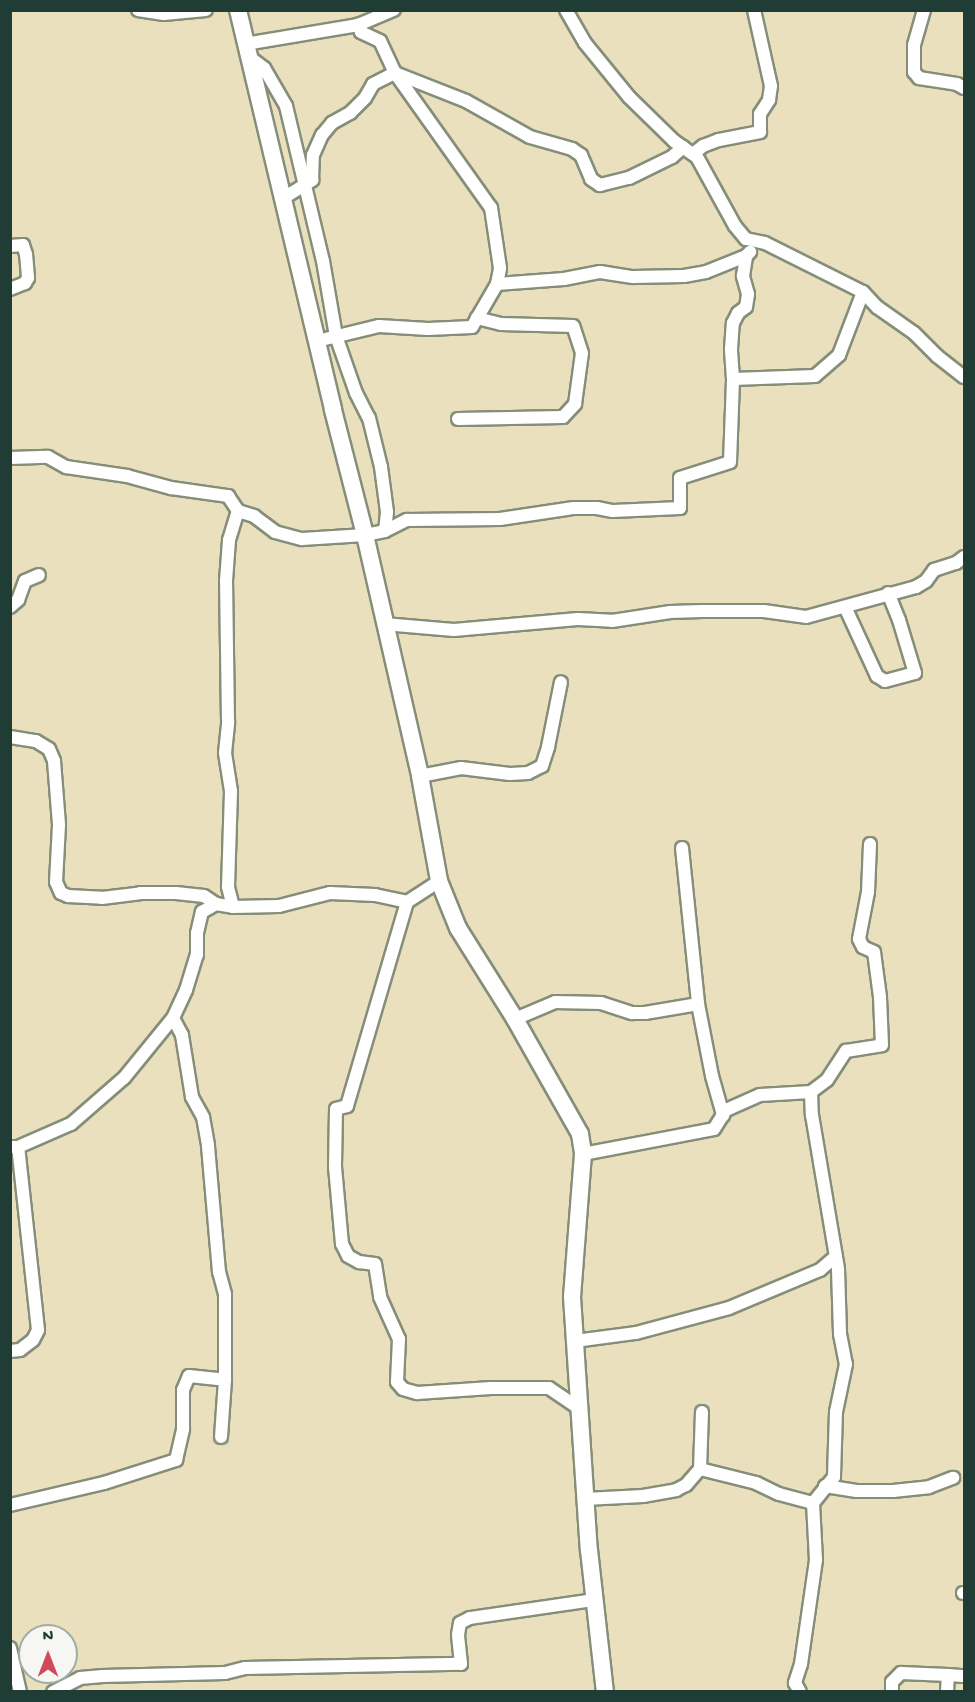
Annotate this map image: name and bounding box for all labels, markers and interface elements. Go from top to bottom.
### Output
north arrow [18,1624,78,1684]
text: N [43,1628,53,1647]

